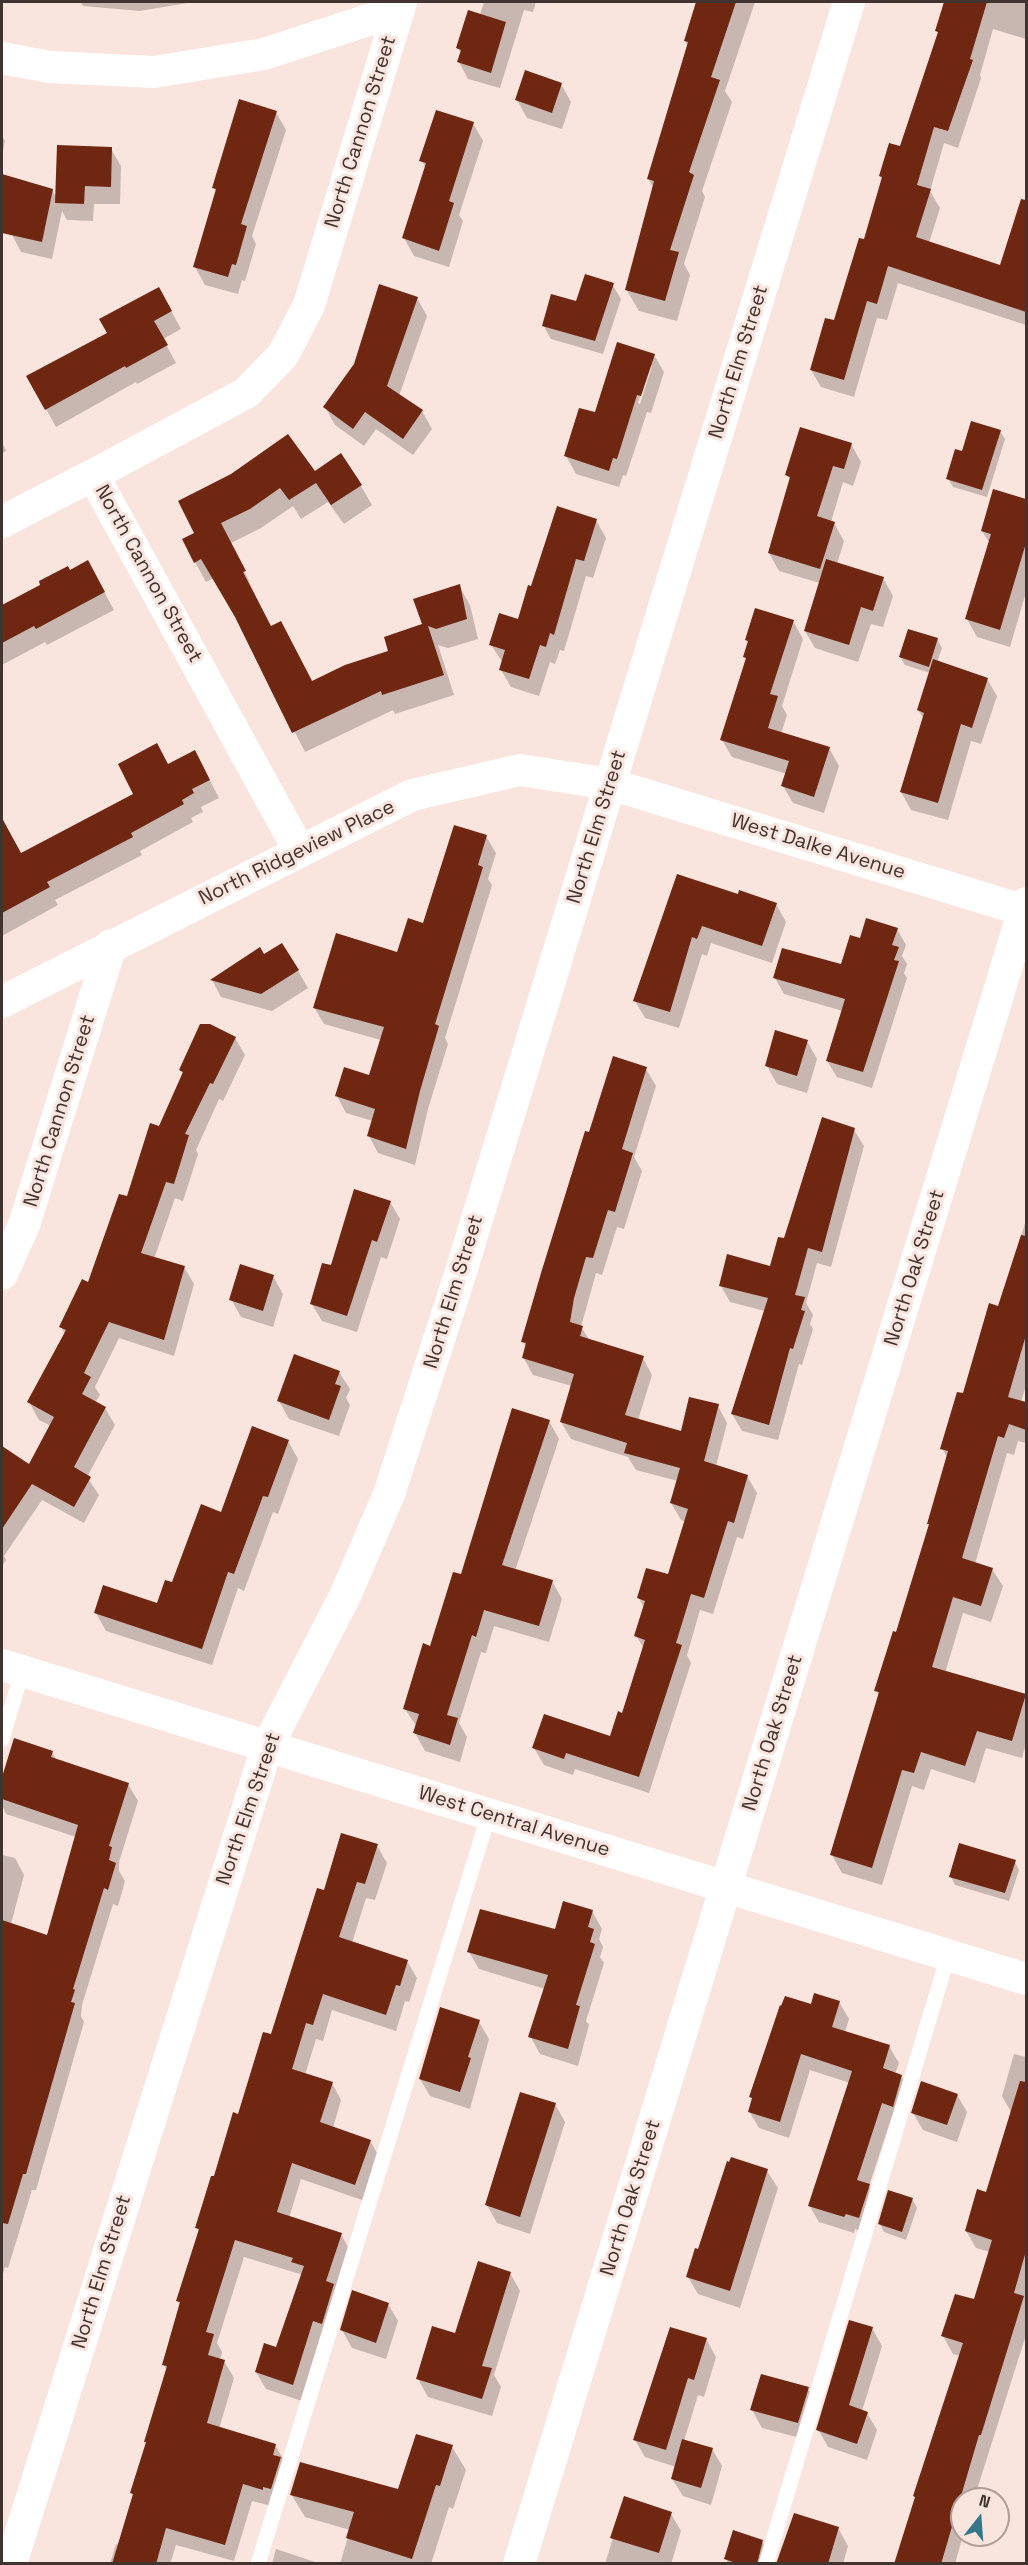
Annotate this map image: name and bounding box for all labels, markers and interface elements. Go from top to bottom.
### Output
street label: North Cannon Street [320,33,402,231]
street label: North Elm Street [704,282,774,442]
street label: North Cannon Street [89,481,207,667]
street label: North Elm Street [562,747,632,907]
street label: North Ridgeview Place [195,795,399,911]
street label: West Dalke Avenue [728,809,908,885]
street label: North Cannon Street [19,1012,101,1210]
street label: North Oak Street [880,1187,950,1349]
street label: North Elm Street [419,1212,489,1372]
street label: North Oak Street [738,1652,808,1814]
street label: North Elm Street [212,1730,286,1888]
street label: West Central Avenue [415,1781,613,1863]
street label: North Oak Street [596,2117,666,2279]
street label: North Elm Street [67,2192,137,2352]
north arrow [950,2487,1010,2547]
text: N [977,2490,993,2513]

